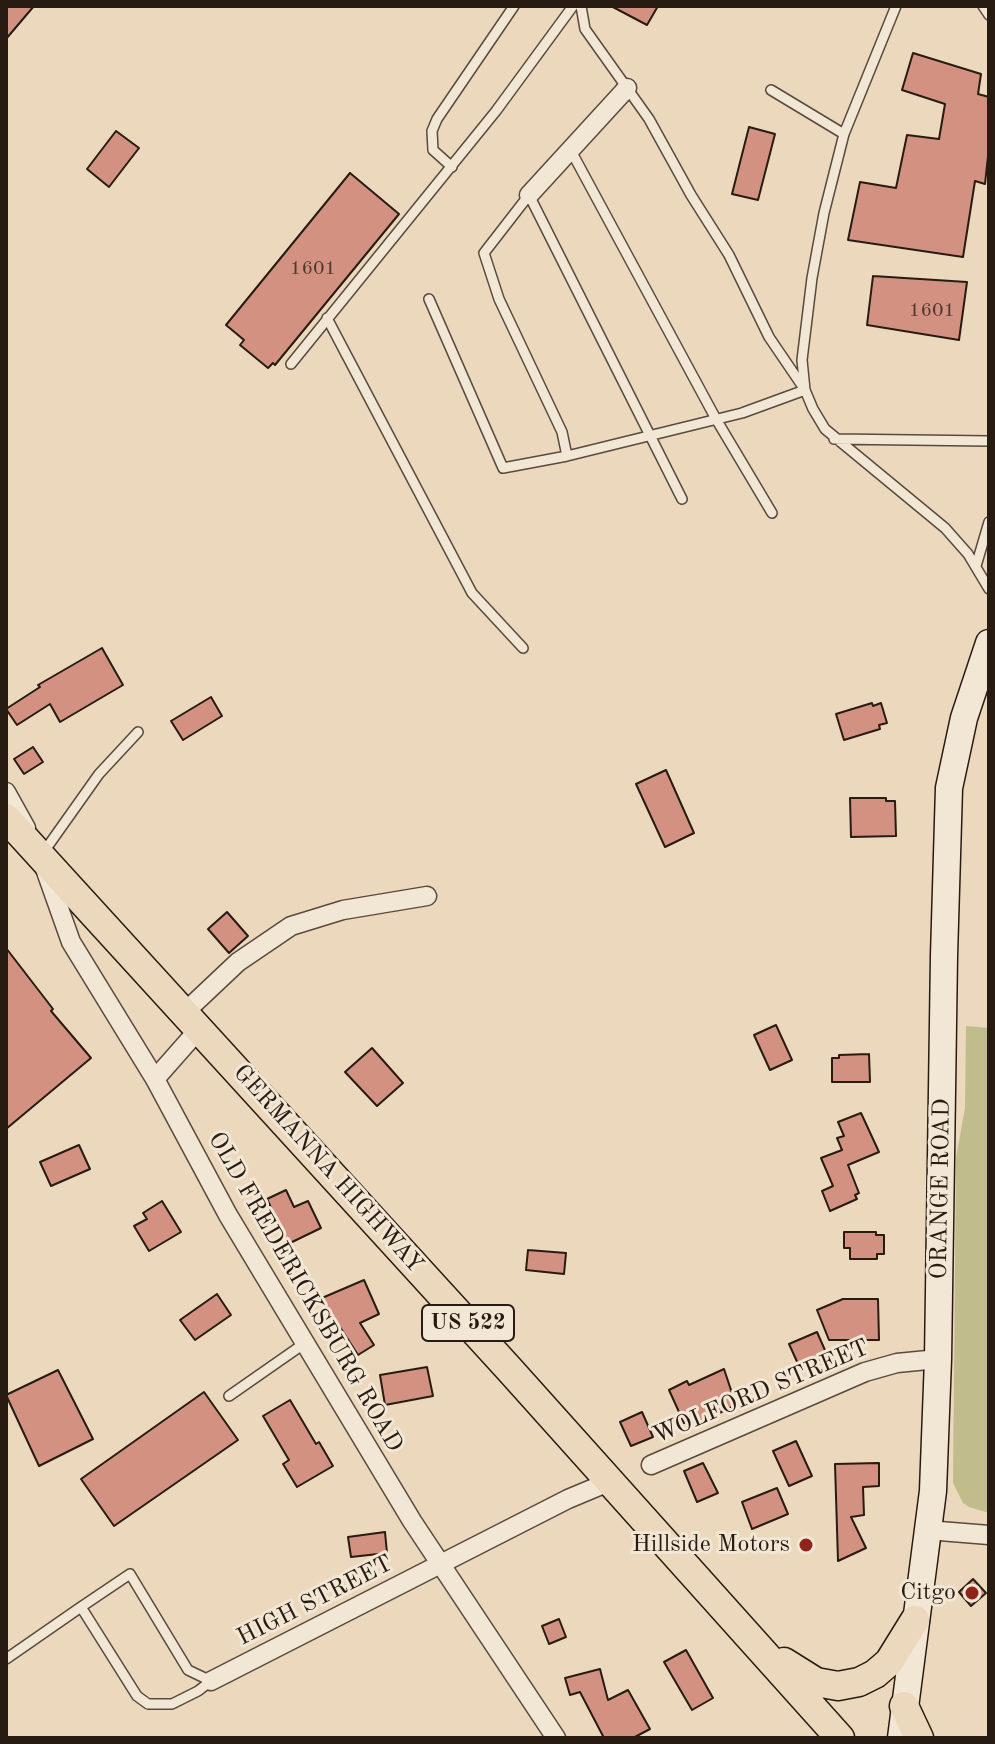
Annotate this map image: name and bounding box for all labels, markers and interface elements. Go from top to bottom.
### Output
house number: 1601 [290,257,336,281]
house number: 1601 [909,299,955,323]
street label: GERMANNA HIGHWAY [227,1059,429,1279]
street label: ORANGE ROAD [925,1098,957,1280]
street label: OLD FREDERICKSBURG ROAD [201,1127,409,1457]
road number: US 522 [422,1305,514,1341]
street label: WOLFORD STREET [649,1333,873,1451]
place label: Hillside Motors [632,1531,790,1559]
marker: Hillside Motors [797,1536,815,1554]
street label: HIGH STREET [232,1549,398,1653]
place label: Citgo [900,1579,956,1607]
marker: Citgo [963,1584,981,1602]

